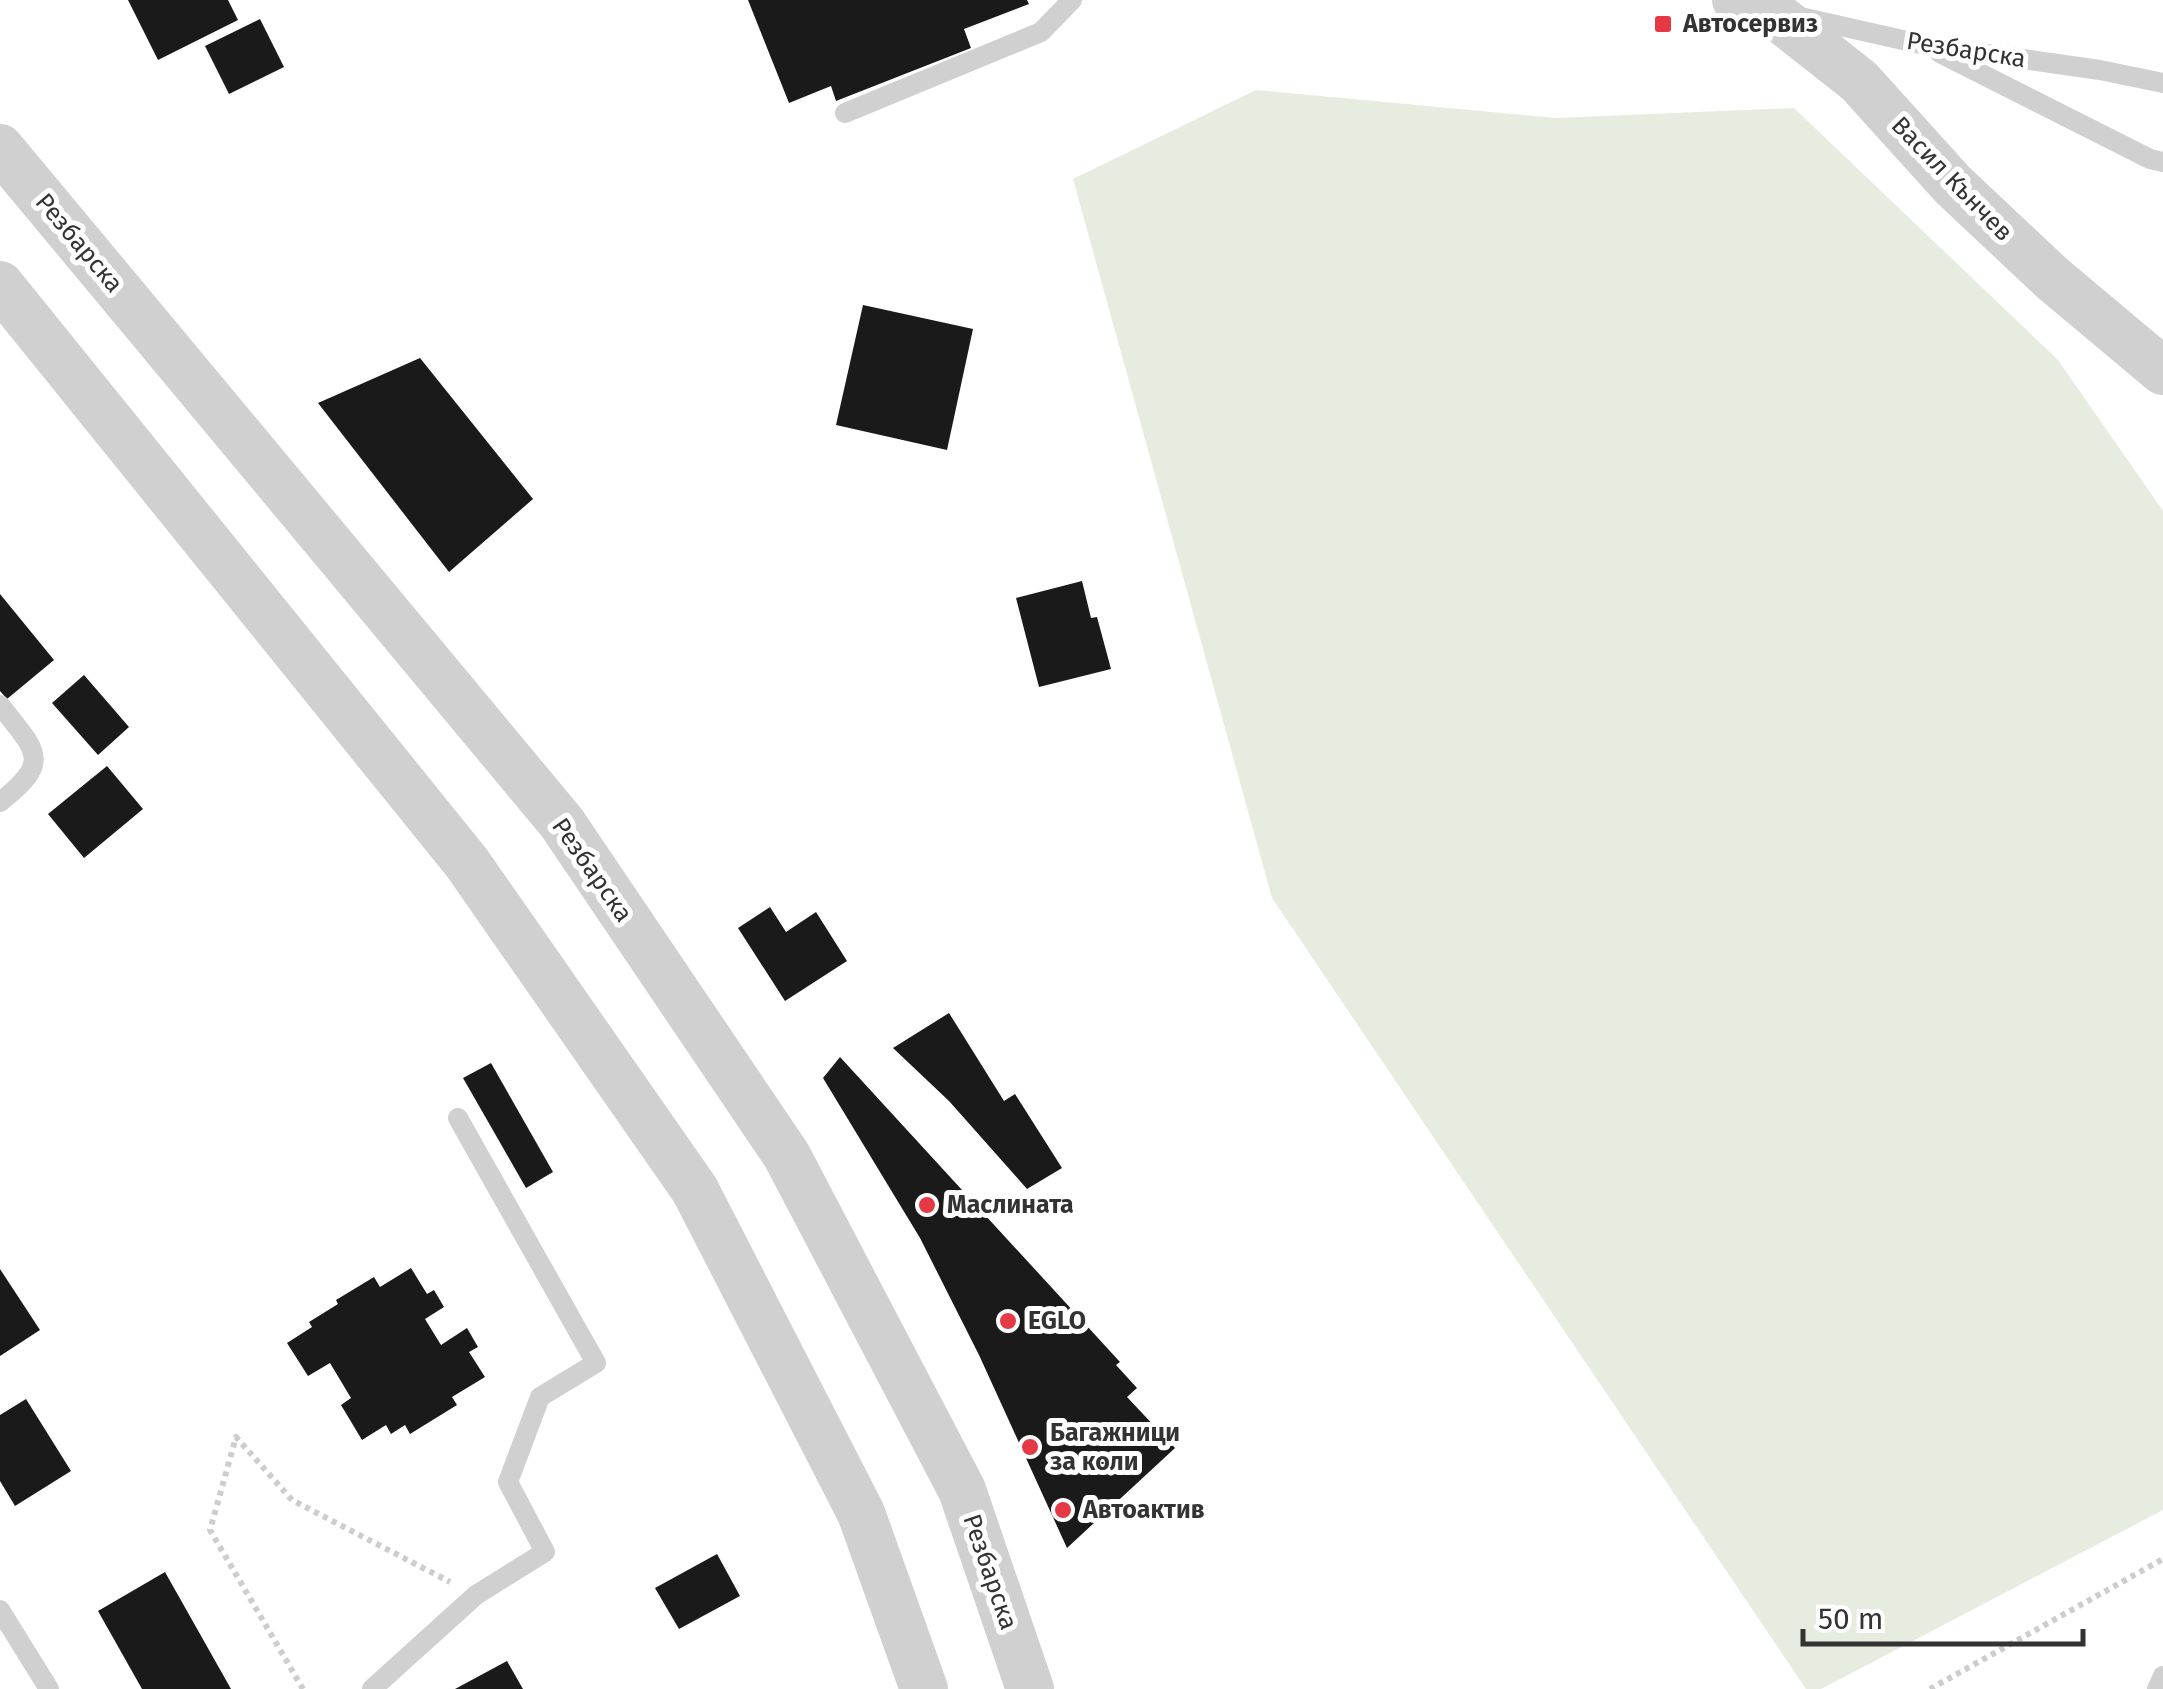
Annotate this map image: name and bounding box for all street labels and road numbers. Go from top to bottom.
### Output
street label: Резбарска [1904,26,2028,74]
street label: Васил Кънчев [1885,110,2019,248]
street label: Резбарска [29,187,129,299]
street label: Резбарска [545,812,639,928]
street label: Резбарска [956,1510,1024,1634]

